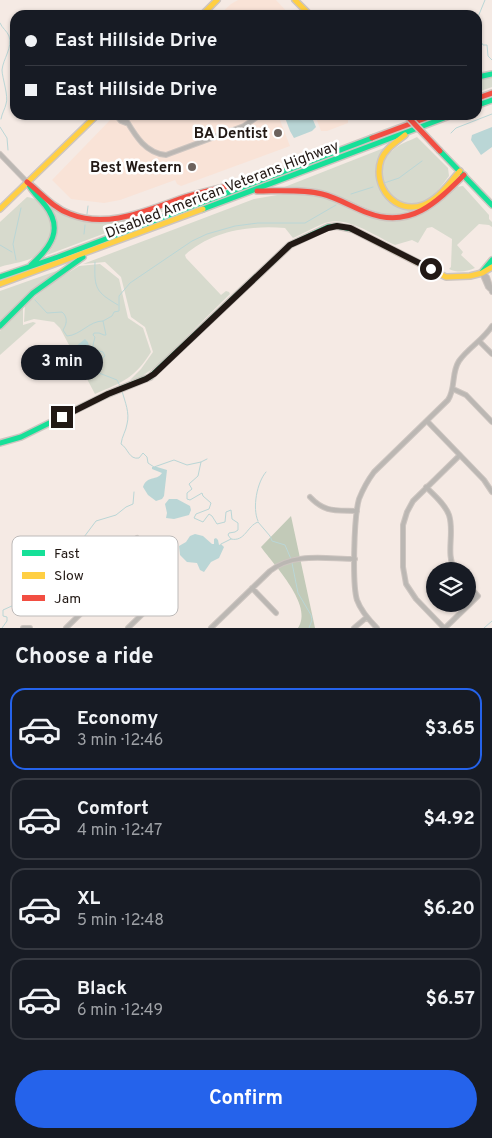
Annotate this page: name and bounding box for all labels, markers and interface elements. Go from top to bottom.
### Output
text: East Hillside Drive [55,29,217,53]
text: East Hillside Drive [55,78,217,102]
place label: BA Dentist [194,125,268,144]
marker: BA Dentist [272,127,284,139]
street label: Disabled American Veterans Highway [103,137,342,244]
place label: Best Western [90,159,182,178]
marker: Best Western [186,161,198,173]
route start [420,258,442,280]
callout: 3 min [21,344,103,380]
text: 3 min [41,352,83,372]
route end [51,406,73,428]
legend [12,536,178,616]
text: Fast [54,546,80,563]
map controls [426,562,476,612]
button: layers [426,562,476,612]
text: Slow [54,568,84,585]
text: Jam [54,591,81,608]
text: Choose a ride [15,644,153,671]
icon: car [17,707,62,752]
text: Economy [77,707,158,731]
text: $3.65 [425,717,475,741]
text: 3 min · 12:46 [77,731,163,751]
icon: car [17,797,62,842]
text: Comfort [77,797,149,821]
text: $4.92 [423,807,475,831]
text: 4 min · 12:47 [77,821,162,841]
icon: car [17,887,62,932]
text: XL [77,887,100,911]
text: $6.20 [423,897,475,921]
text: 5 min · 12:48 [77,911,164,931]
icon: car [17,977,62,1022]
text: Black [77,977,127,1001]
text: $6.57 [425,987,475,1011]
text: 6 min · 12:49 [77,1001,163,1021]
button: Confirm [15,1070,477,1128]

